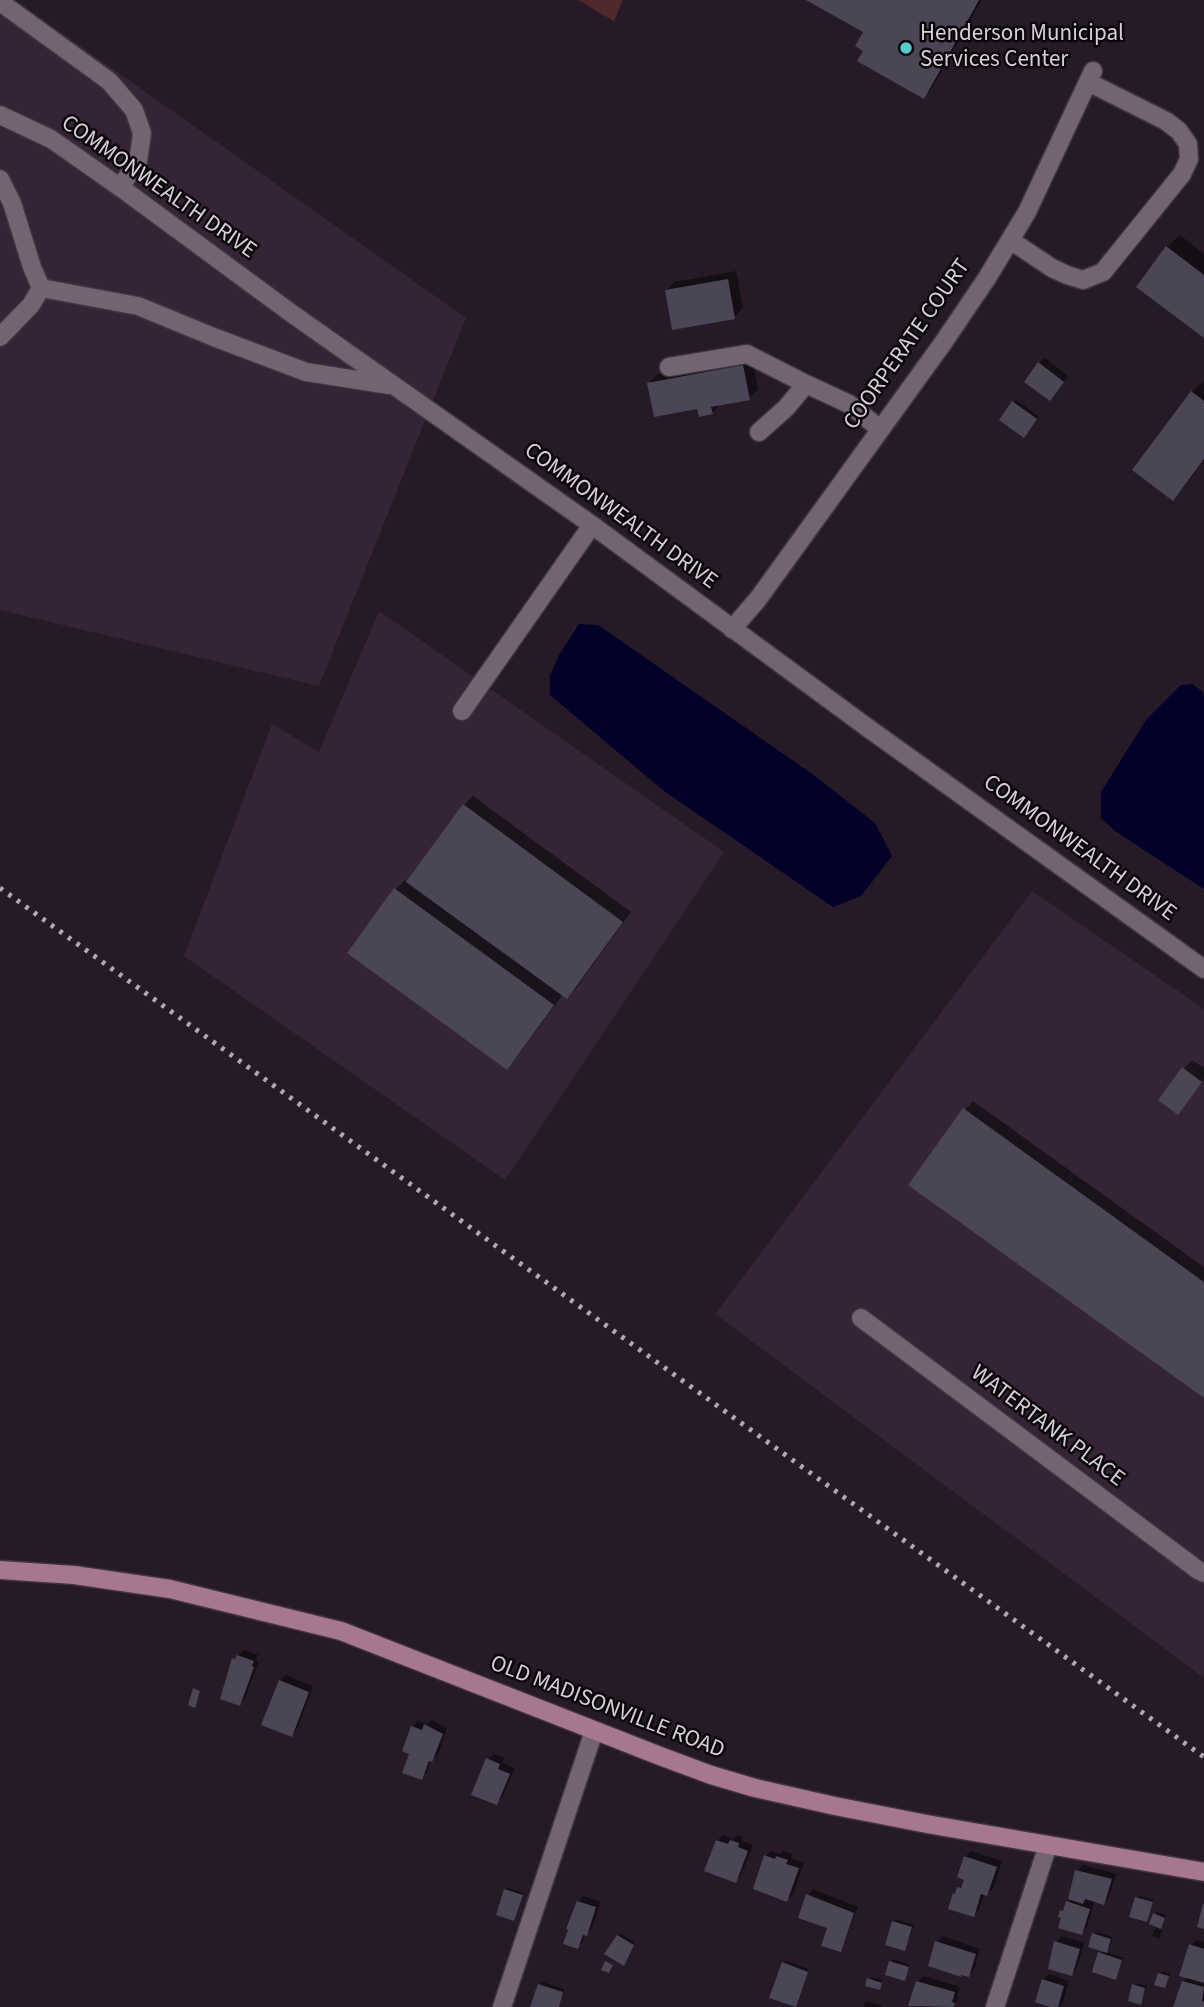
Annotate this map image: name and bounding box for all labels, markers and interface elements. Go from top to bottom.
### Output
place label: Henderson Municipal Services Center [920,21,1124,75]
marker: Henderson Municipal Services Center [898,40,914,56]
street label: COMMONWEALTH DRIVE [55,110,261,266]
street label: COORPERATE COURT [839,254,977,436]
street label: COMMONWEALTH DRIVE [518,438,722,596]
street label: COMMONWEALTH DRIVE [977,770,1181,928]
street label: WATERTANK PLACE [965,1360,1129,1494]
street label: OLD MADISONVILLE ROAD [486,1651,728,1765]

